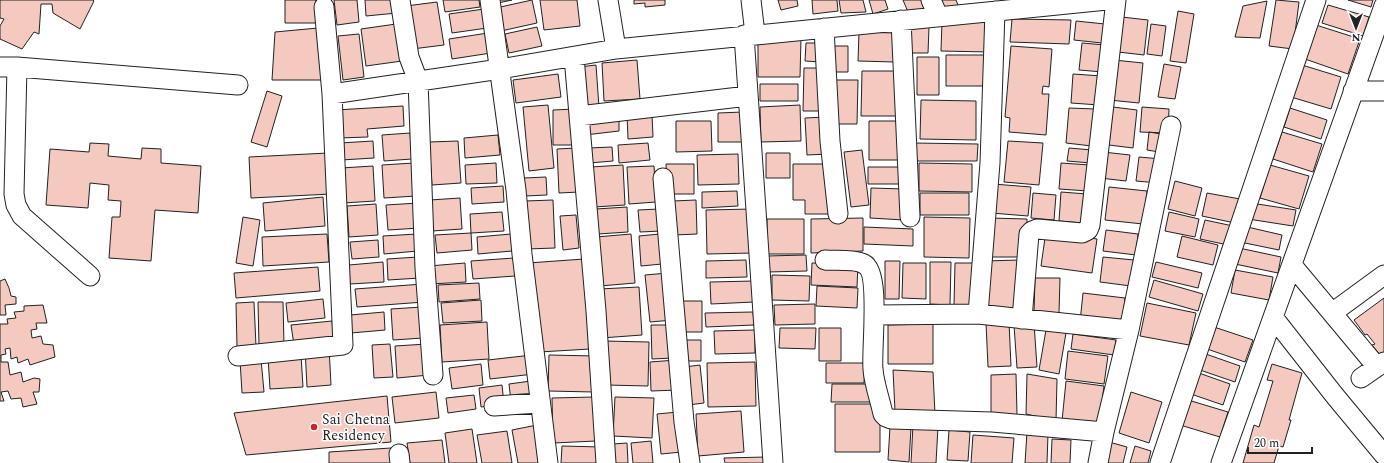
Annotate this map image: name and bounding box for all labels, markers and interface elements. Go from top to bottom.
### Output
north arrow [1336,8,1376,48]
text: N [1351,29,1360,46]
place label: Sai Chetna Residency [322,409,390,446]
marker: Sai Chetna Residency [309,422,319,432]
scale bar [1248,429,1312,455]
text: 20 m [1254,434,1279,453]

